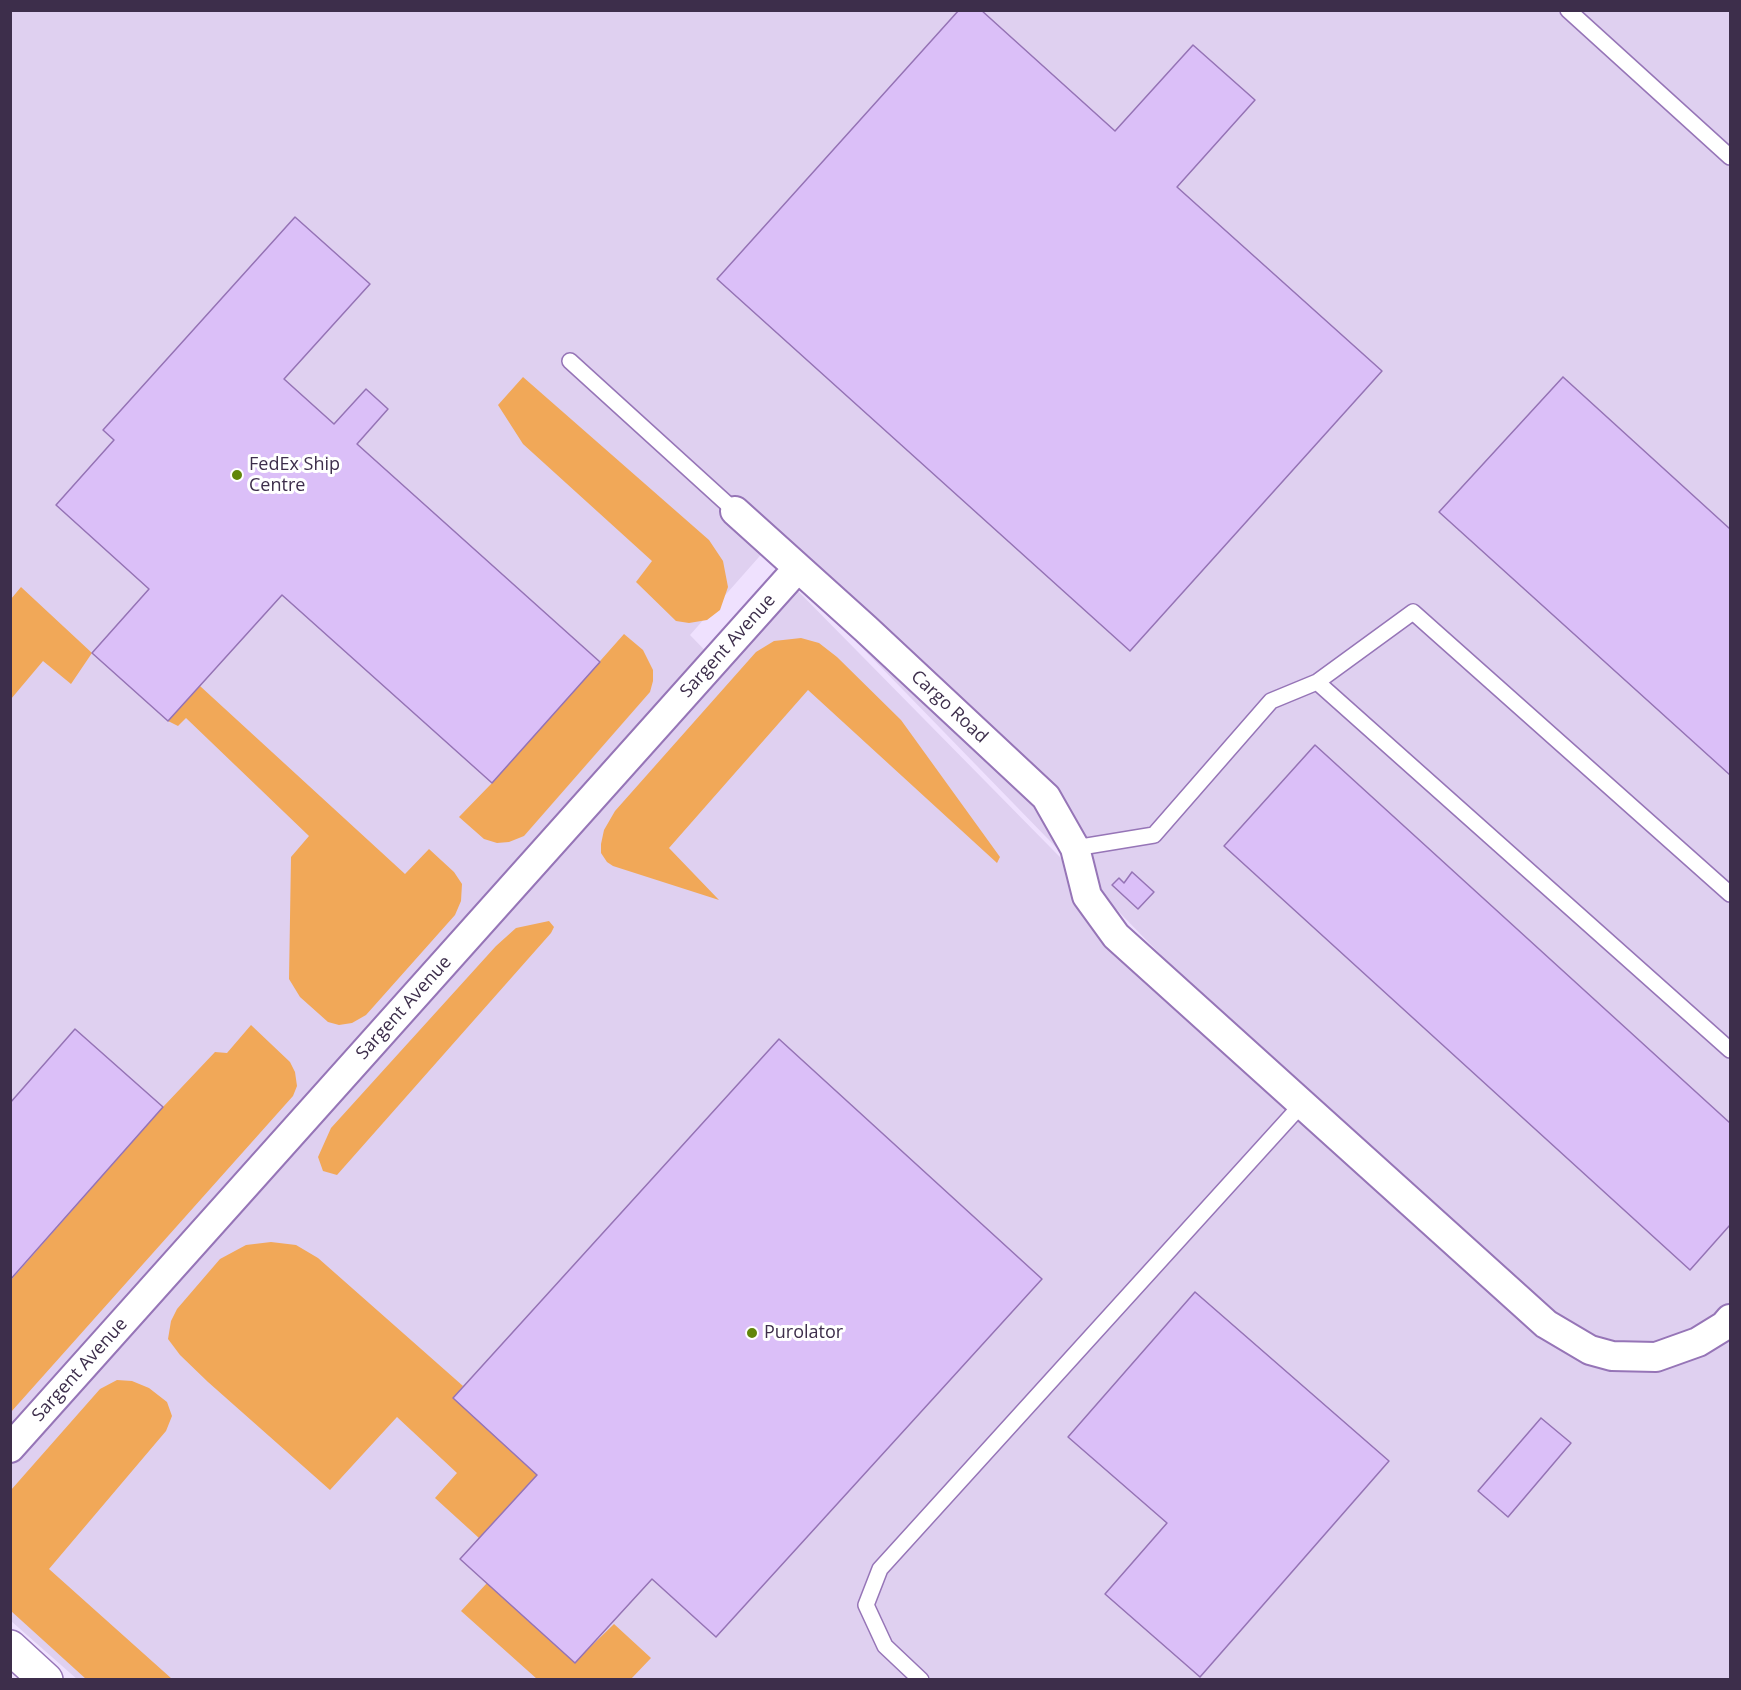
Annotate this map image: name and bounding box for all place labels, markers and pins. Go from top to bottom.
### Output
place label: FedEx Ship Centre [249,454,340,496]
marker: FedEx Ship Centre [230,468,244,482]
place label: Purolator [764,1322,843,1344]
marker: Purolator [745,1326,759,1340]

